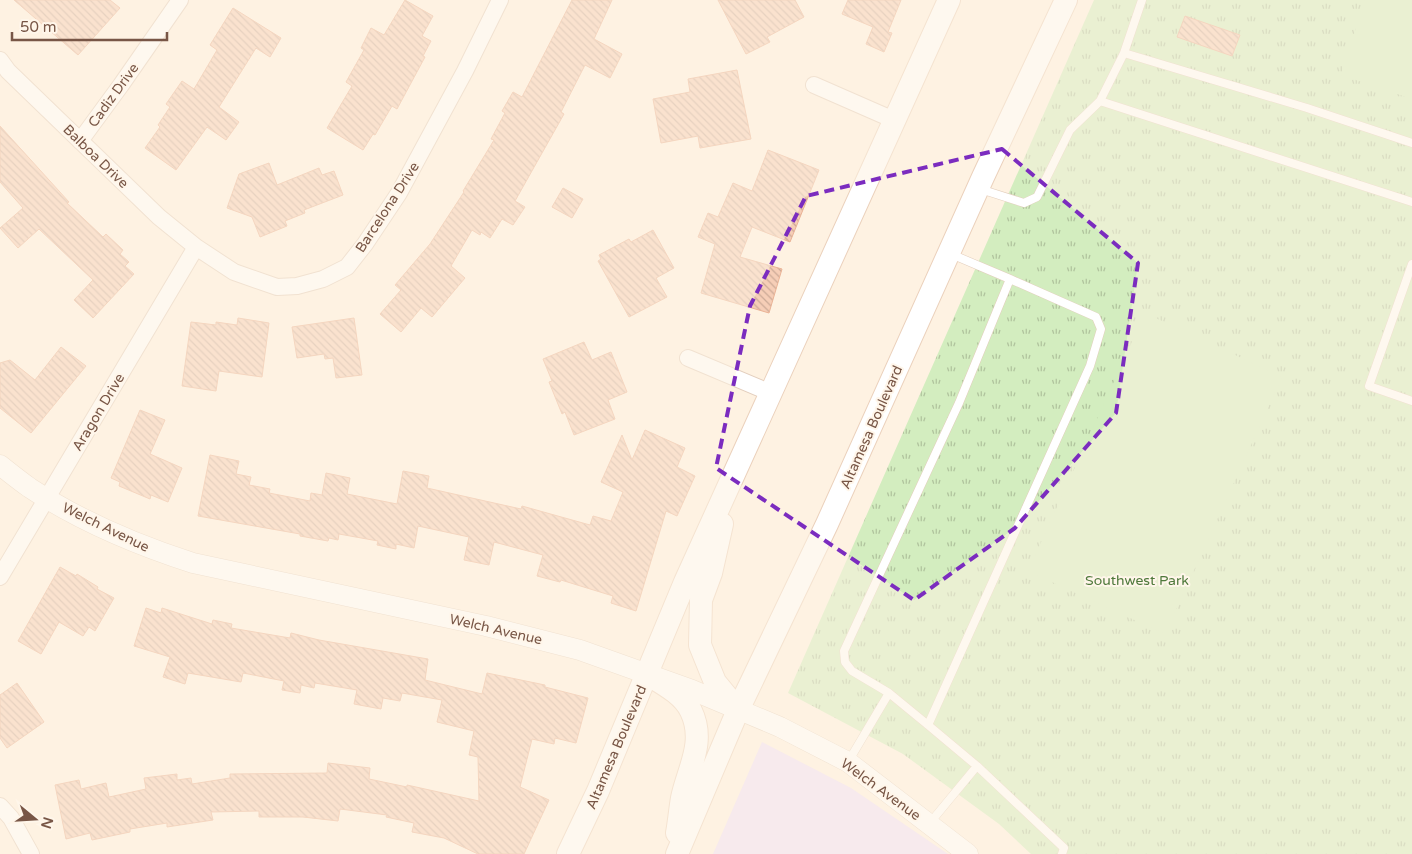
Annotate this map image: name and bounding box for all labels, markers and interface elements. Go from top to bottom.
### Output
scale bar [12,10,168,42]
text: 50 m [20,18,57,36]
street label: Cadiz Drive [84,60,142,131]
street label: Balboa Drive [59,121,132,192]
street label: Barcelona Drive [352,159,423,256]
street label: Altamesa Boulevard [837,363,906,492]
street label: Aragon Drive [69,370,128,454]
street label: Welch Avenue [60,499,152,556]
park label: Southwest Park [1085,572,1189,589]
street label: Welch Avenue [448,611,544,648]
street label: Altamesa Boulevard [583,683,650,812]
street label: Welch Avenue [837,755,924,824]
north arrow [10,794,60,844]
text: N [37,815,57,831]

